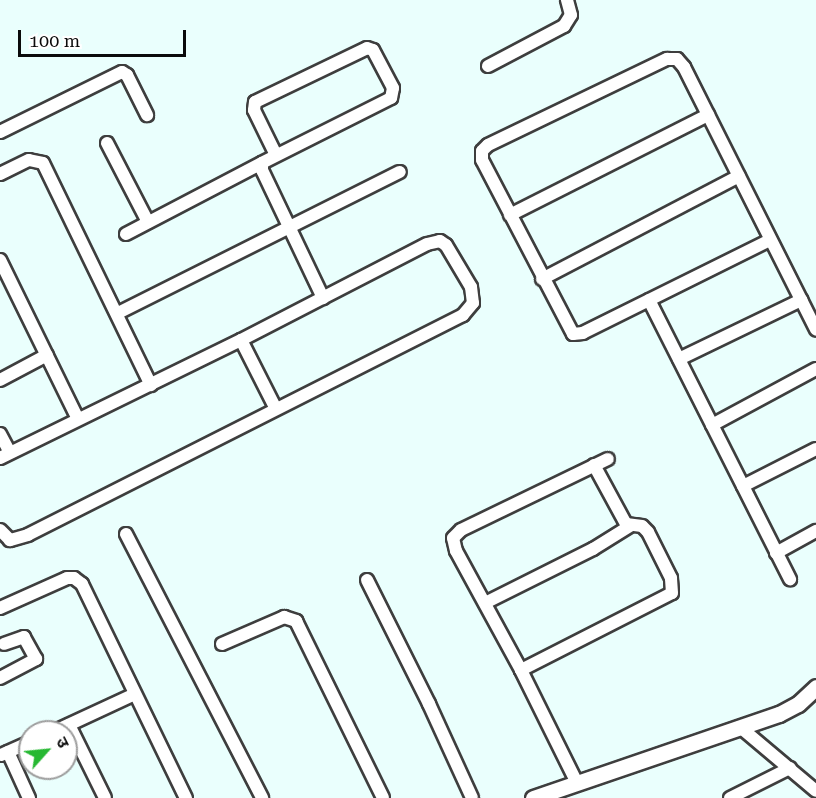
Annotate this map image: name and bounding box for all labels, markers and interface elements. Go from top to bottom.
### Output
scale bar [21,18,189,56]
text: 100 m [29,30,80,51]
north arrow [18,720,78,780]
text: उ [52,734,73,751]

